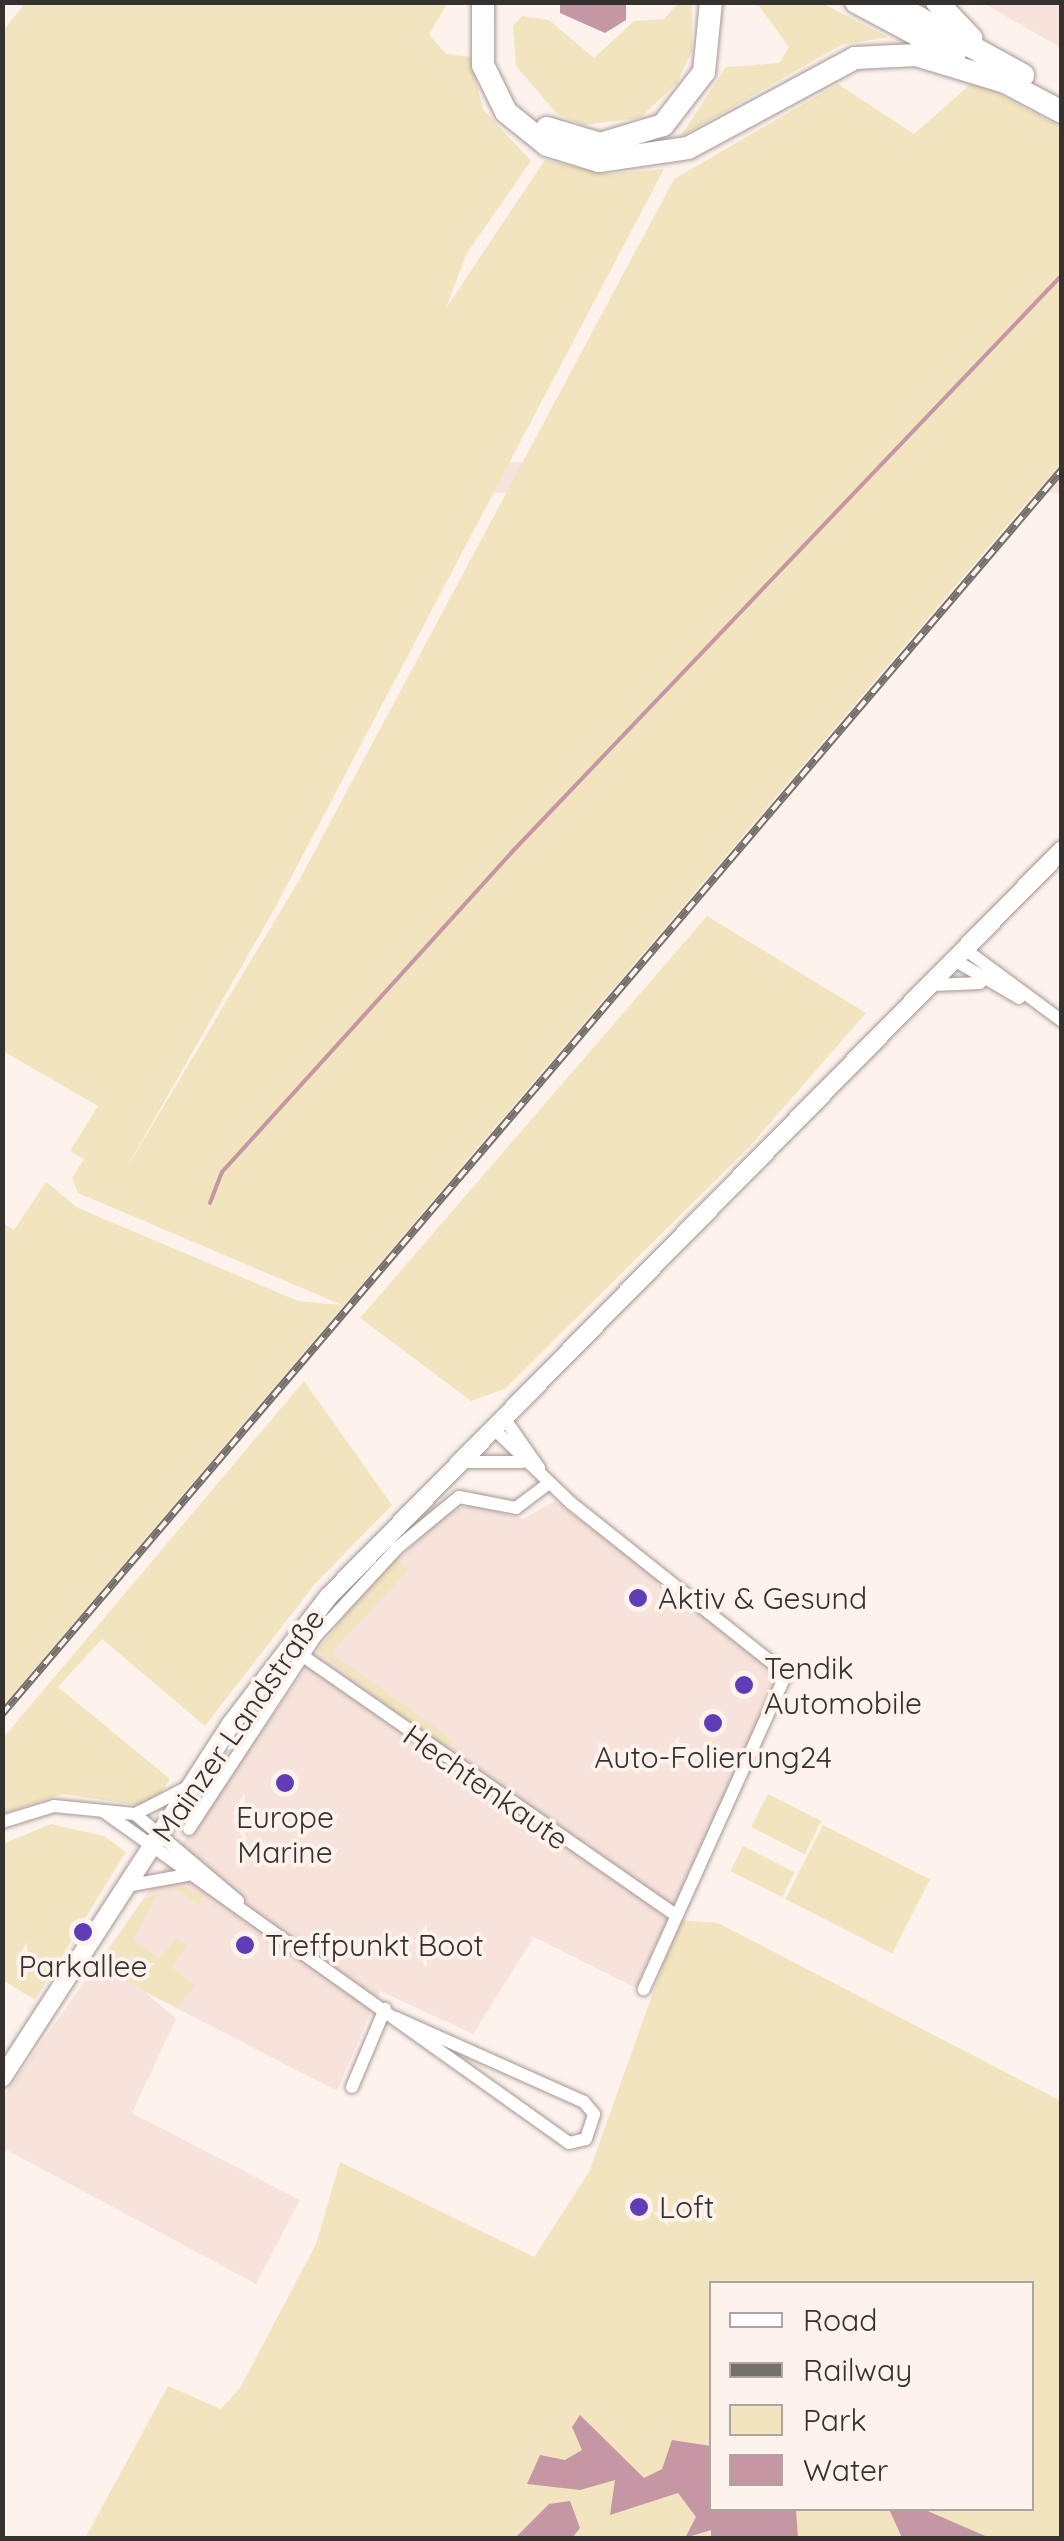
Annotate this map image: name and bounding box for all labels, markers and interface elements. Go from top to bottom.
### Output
place label: Aktiv & Gesund [658,1580,867,1616]
marker: Aktiv & Gesund [627,1587,649,1609]
street label: Mainzer Landstraße [144,1602,332,1848]
place label: Tendik Automobile [764,1650,922,1720]
marker: Tendik Automobile [733,1674,755,1696]
marker: Auto-Folierung24 [702,1712,724,1734]
street label: Hechtenkaute [397,1717,575,1857]
place label: Auto-Folierung24 [594,1739,832,1775]
marker: Europe Marine [274,1772,296,1794]
place label: Europe Marine [236,1799,334,1870]
marker: Parkallee [72,1921,94,1943]
place label: Treffpunkt Boot [265,1927,484,1963]
marker: Treffpunkt Boot [234,1934,256,1956]
place label: Parkallee [19,1948,147,1984]
place label: Loft [659,2189,714,2225]
marker: Loft [628,2196,650,2218]
legend [709,2281,1034,2511]
text: Road [803,2301,877,2339]
text: Railway [803,2351,912,2389]
text: Park [803,2401,867,2439]
text: Water [803,2451,888,2489]

